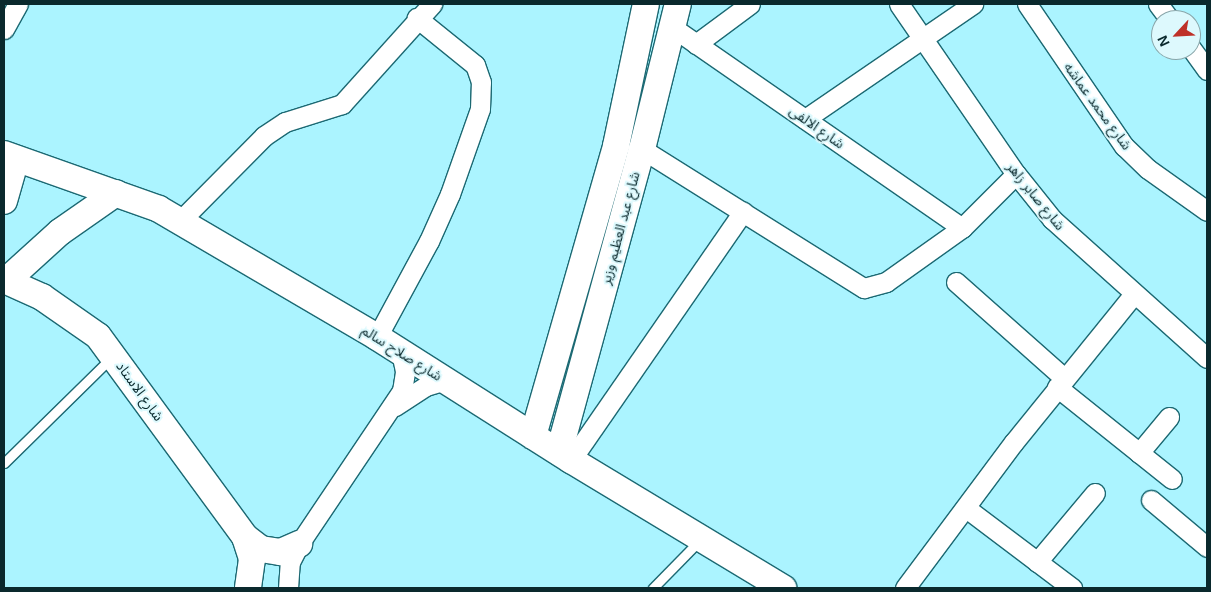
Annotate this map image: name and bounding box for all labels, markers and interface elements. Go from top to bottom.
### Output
north arrow [1151,10,1201,60]
text: N [1154,33,1173,49]
street label: شارع محمد عماشه [1061,59,1135,153]
street label: شارع الالفى [786,102,848,152]
street label: شارع صابر زاهر [1003,159,1069,233]
street label: شارع عبد العظيم وزير [597,170,643,286]
street label: شارع صلاح سالم [359,322,445,384]
street label: شارع الاستاد [113,358,167,424]

